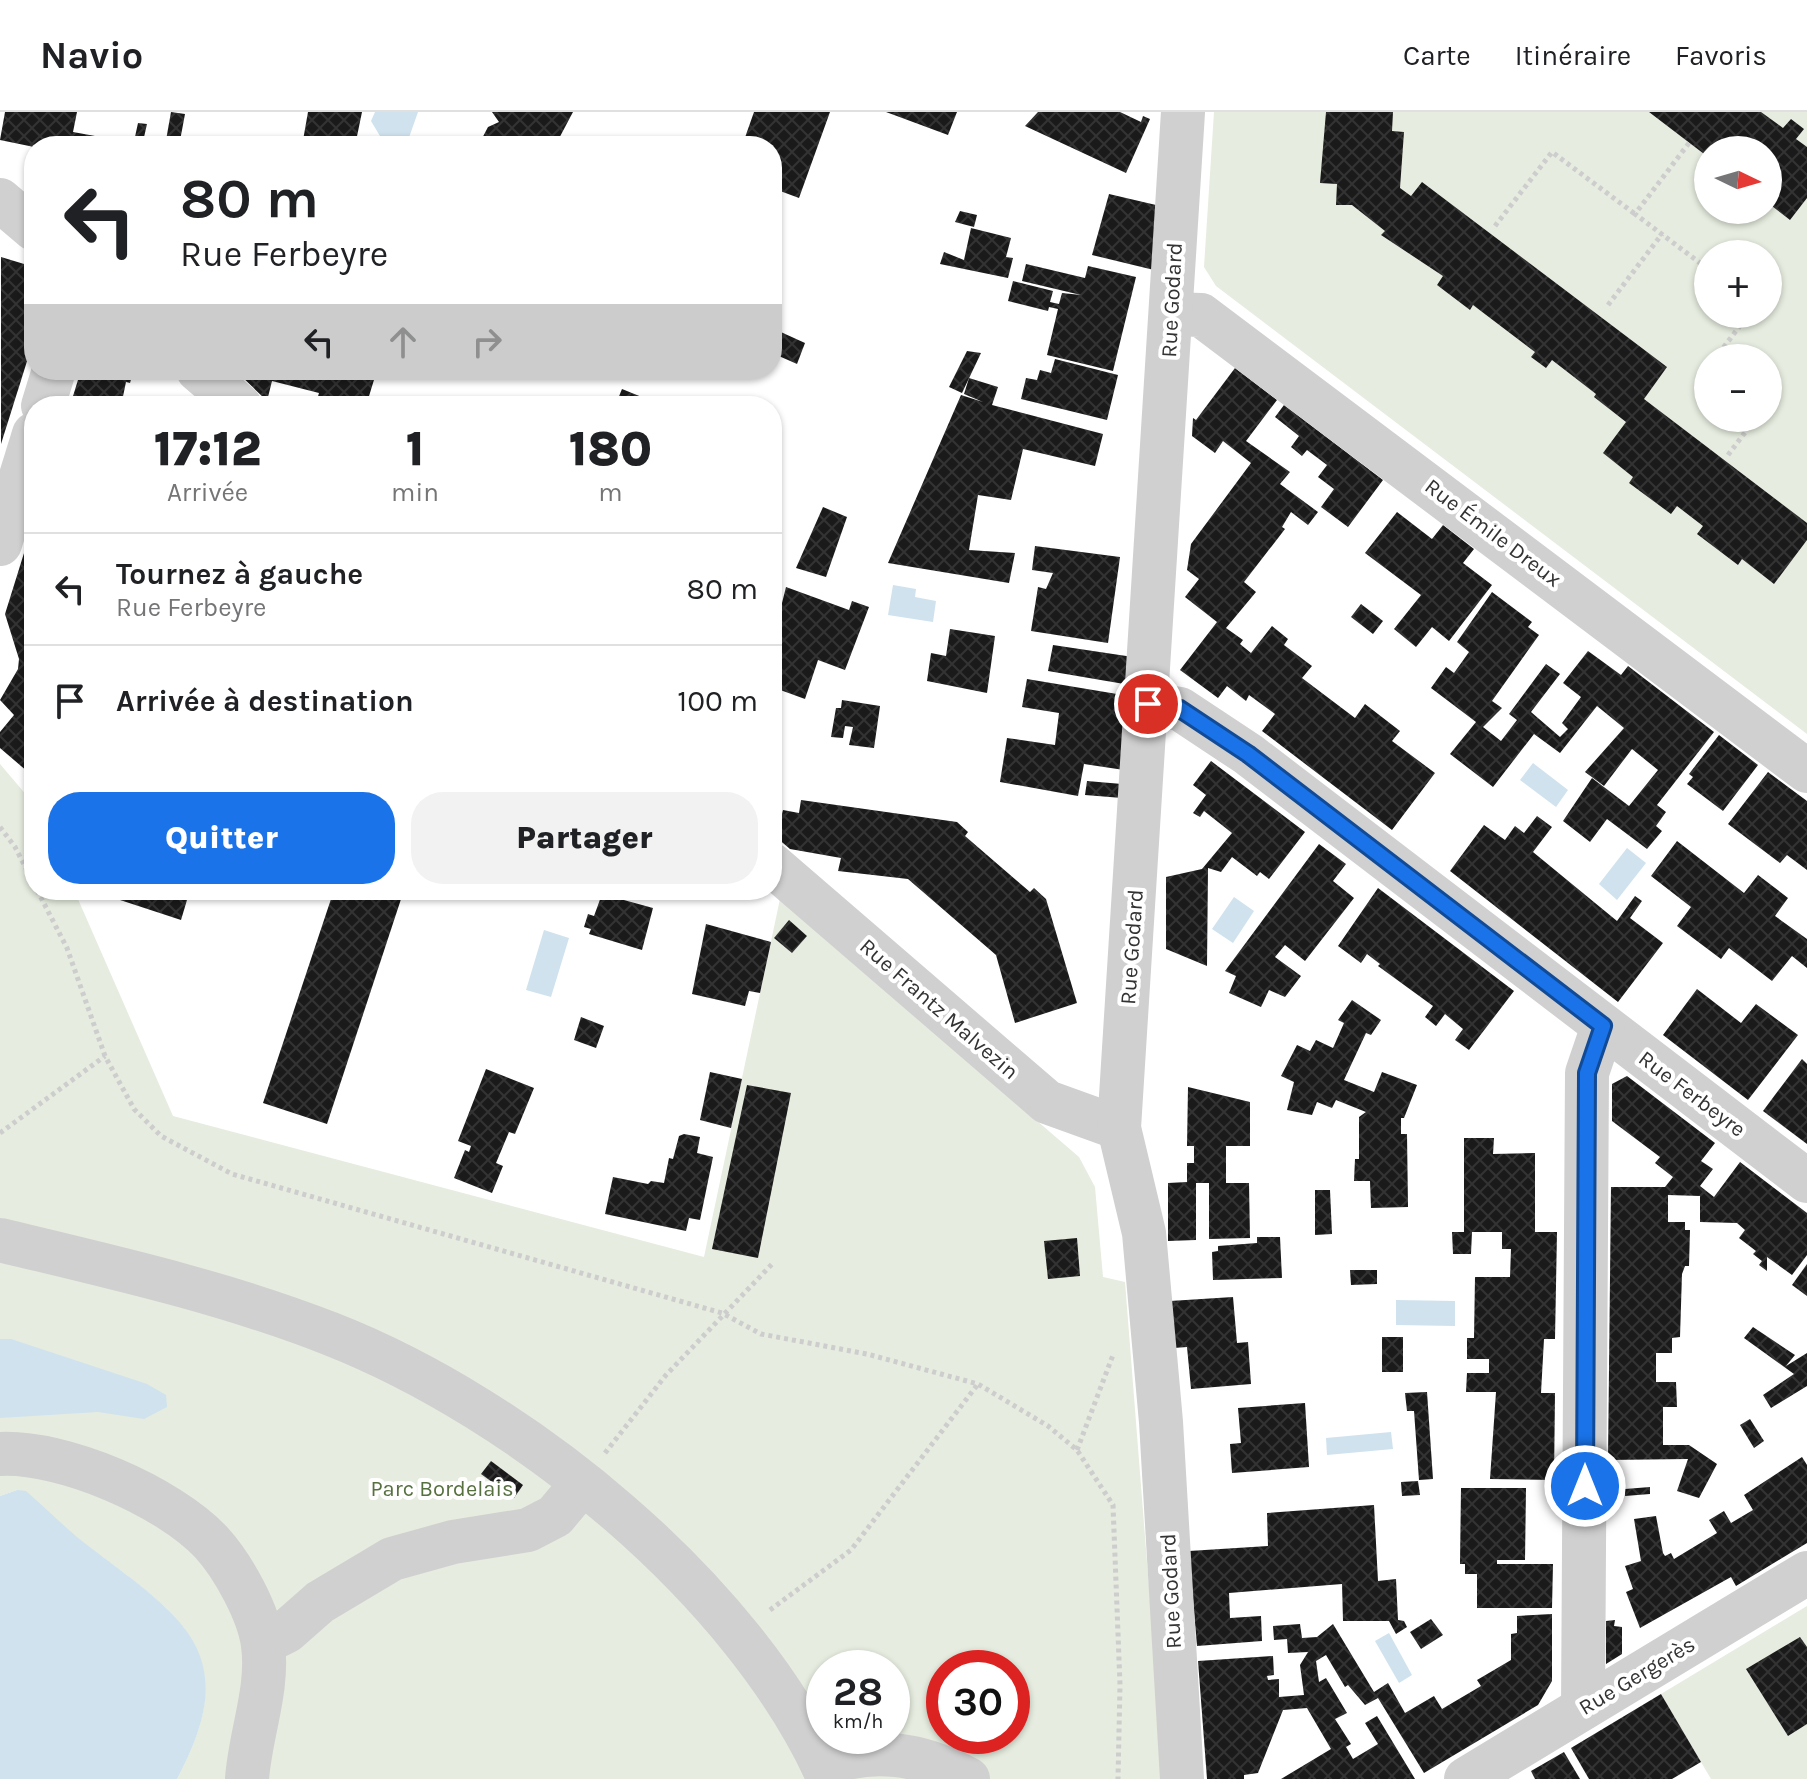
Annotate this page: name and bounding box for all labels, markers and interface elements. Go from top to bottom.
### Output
text: Navio [40,33,143,78]
text: Carte [1403,39,1471,72]
text: Itinéraire [1515,39,1631,72]
text: Favoris [1675,39,1767,72]
north arrow [1694,136,1782,224]
map controls [1694,136,1782,432]
text: 80 m [180,166,319,231]
icon: left [48,168,152,272]
text: Rue Ferbeyre [180,233,388,275]
button: + [1694,240,1782,328]
street label: Rue Godard [1156,242,1188,358]
icon: left [297,320,341,364]
icon: ahead [381,320,425,364]
icon: right [465,320,509,364]
button: − [1694,344,1782,432]
text: 17:12 [154,421,261,477]
text: 1 [406,421,424,477]
text: 180 [569,421,652,477]
street label: Rue Émile Dreux [1420,473,1567,593]
text: Arrivée [167,477,248,508]
text: min [391,477,439,508]
text: m [598,477,623,508]
text: Tournez à gauche [116,556,363,592]
icon: left [48,567,92,611]
text: 80 m [687,571,758,607]
text: Rue Ferbeyre [116,592,266,623]
pin [1114,670,1182,738]
icon: arrive [48,679,92,723]
icon: arrive [1126,682,1170,726]
text: Arrivée à destination [116,683,414,719]
text: 100 m [677,683,758,719]
button: Quitter [48,792,395,884]
button: Partager [411,792,758,884]
street label: Rue Godard [1115,888,1149,1006]
street label: Rue Frantz Malvezin [854,933,1024,1085]
street label: Rue Ferbeyre [1633,1045,1751,1143]
position arrow [1543,1444,1627,1528]
park label: Parc Bordelais [370,1476,514,1502]
street label: Rue Godard [1155,1533,1187,1649]
street label: Rue Gergerès [1574,1631,1700,1721]
speed limit sign: 30 [926,1650,1030,1754]
text: 28 [833,1668,883,1715]
text: km/h [833,1710,883,1733]

